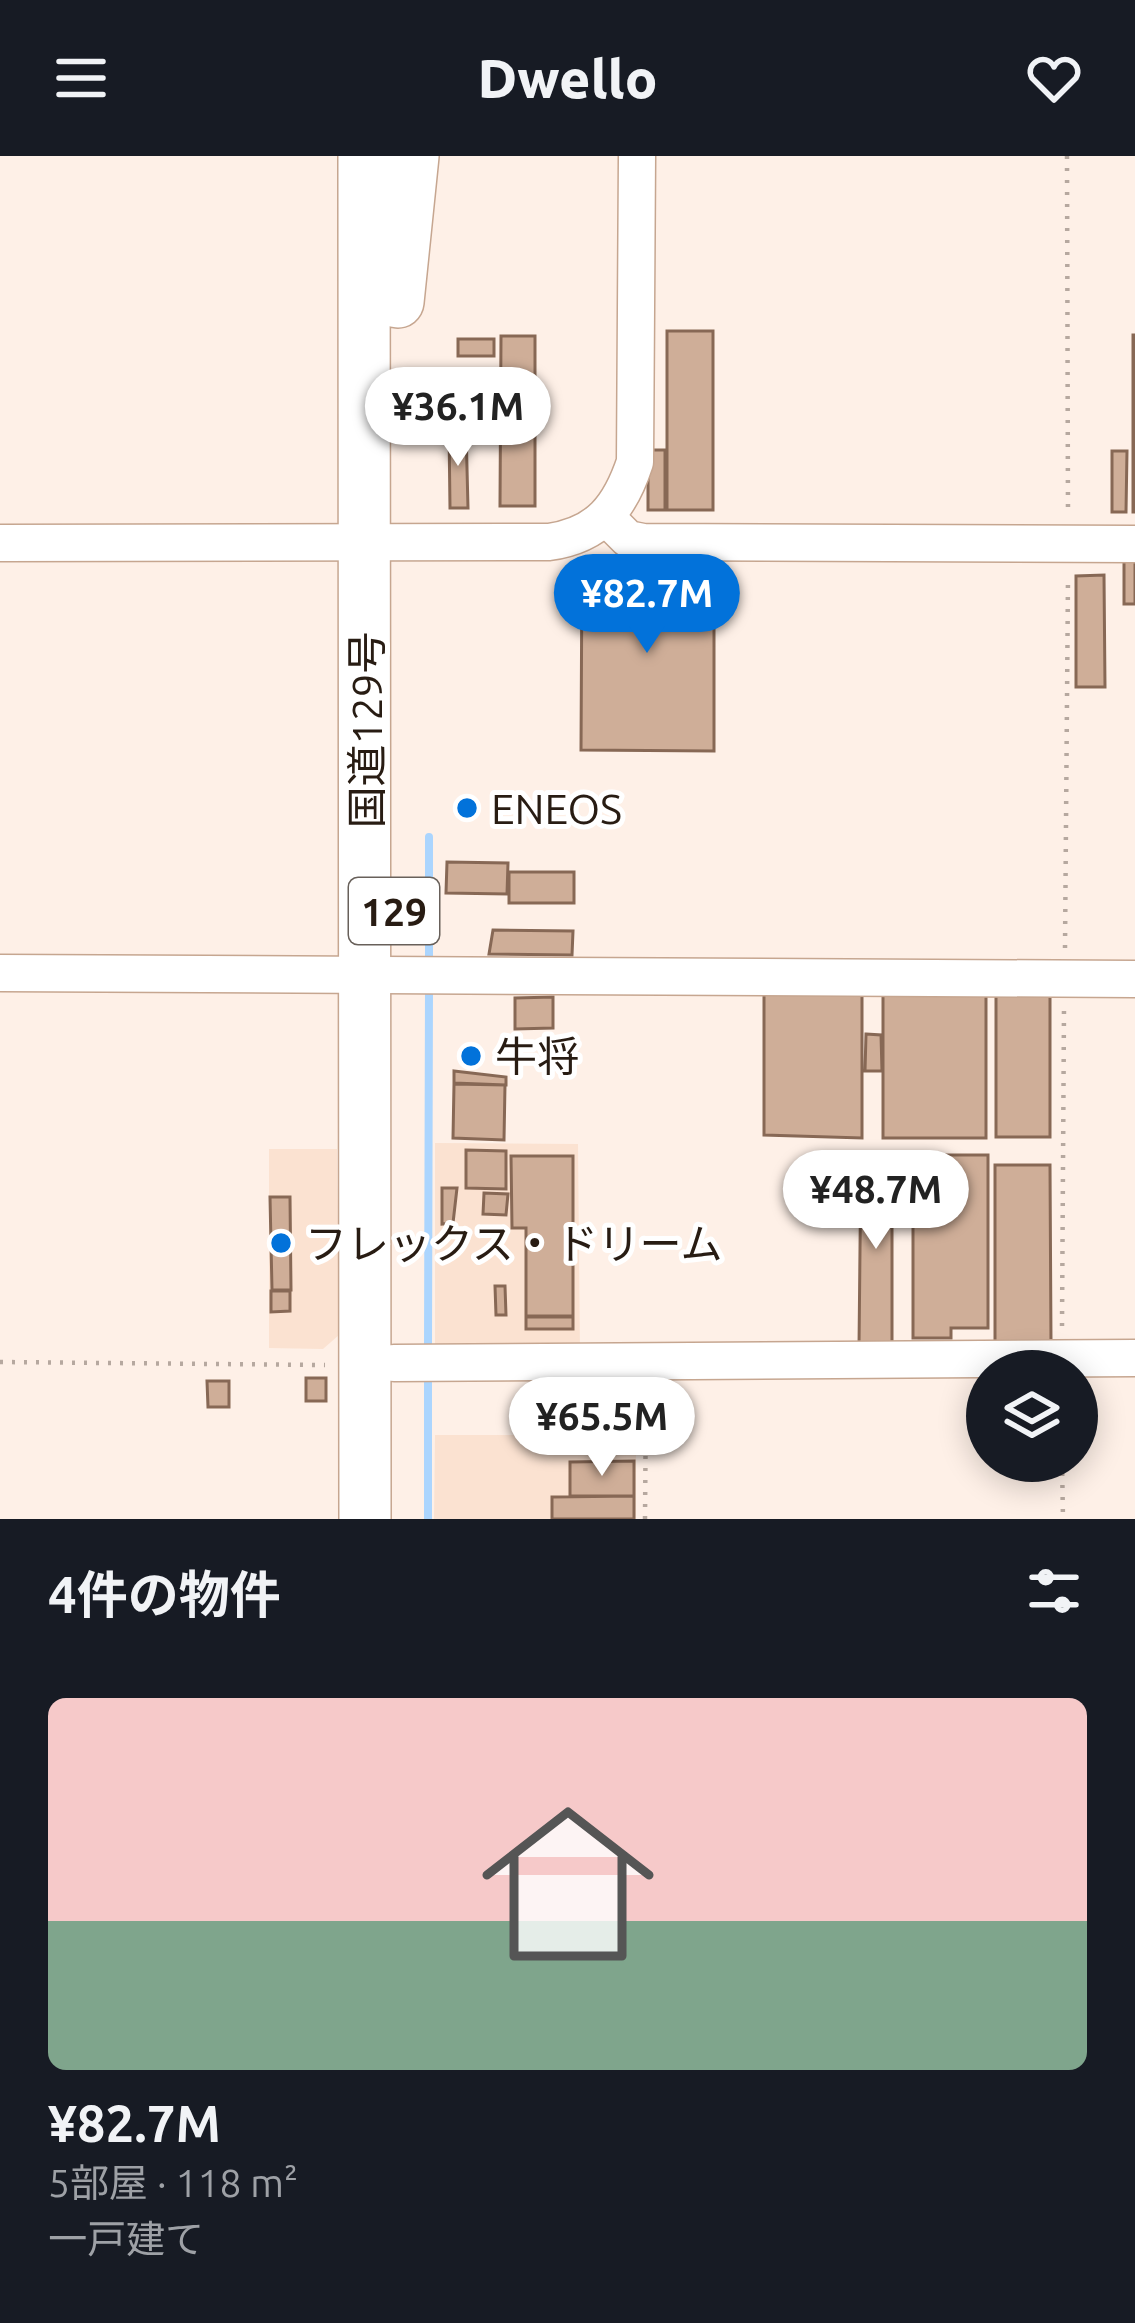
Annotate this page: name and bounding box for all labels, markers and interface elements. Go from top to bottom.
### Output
icon: menu [48,45,114,111]
icon: heart [1021,45,1087,111]
text: Dwello [478,48,657,108]
pin: ¥36.1M [360,367,556,469]
text: ¥36.1M [392,384,524,427]
pin: ¥82.7M [549,554,745,656]
text: ¥82.7M [581,571,713,614]
street label: 国道129号 [343,631,390,829]
place label: ENEOS [491,785,622,832]
marker: ENEOS [454,795,480,821]
road number: 129 [349,878,439,944]
place label: 牛将 [495,1033,579,1080]
marker: 牛将 [458,1043,484,1069]
pin: ¥48.7M [778,1150,974,1252]
text: ¥48.7M [810,1167,942,1210]
place label: フレックス・ドリーム [305,1220,722,1267]
marker: フレックス・ドリーム [268,1230,294,1256]
map controls [966,1350,1098,1482]
button: layers [966,1350,1098,1482]
pin: ¥65.5M [504,1377,700,1479]
text: ¥65.5M [536,1394,668,1437]
icon: filters [1021,1558,1087,1624]
text: 4件の物件 [48,1565,281,1623]
icon: home [460,1776,676,1992]
text: ¥82.7M [48,2094,221,2152]
text: 5部屋 · 118 m² [48,2161,298,2204]
text: 一戸建て [48,2217,204,2260]

